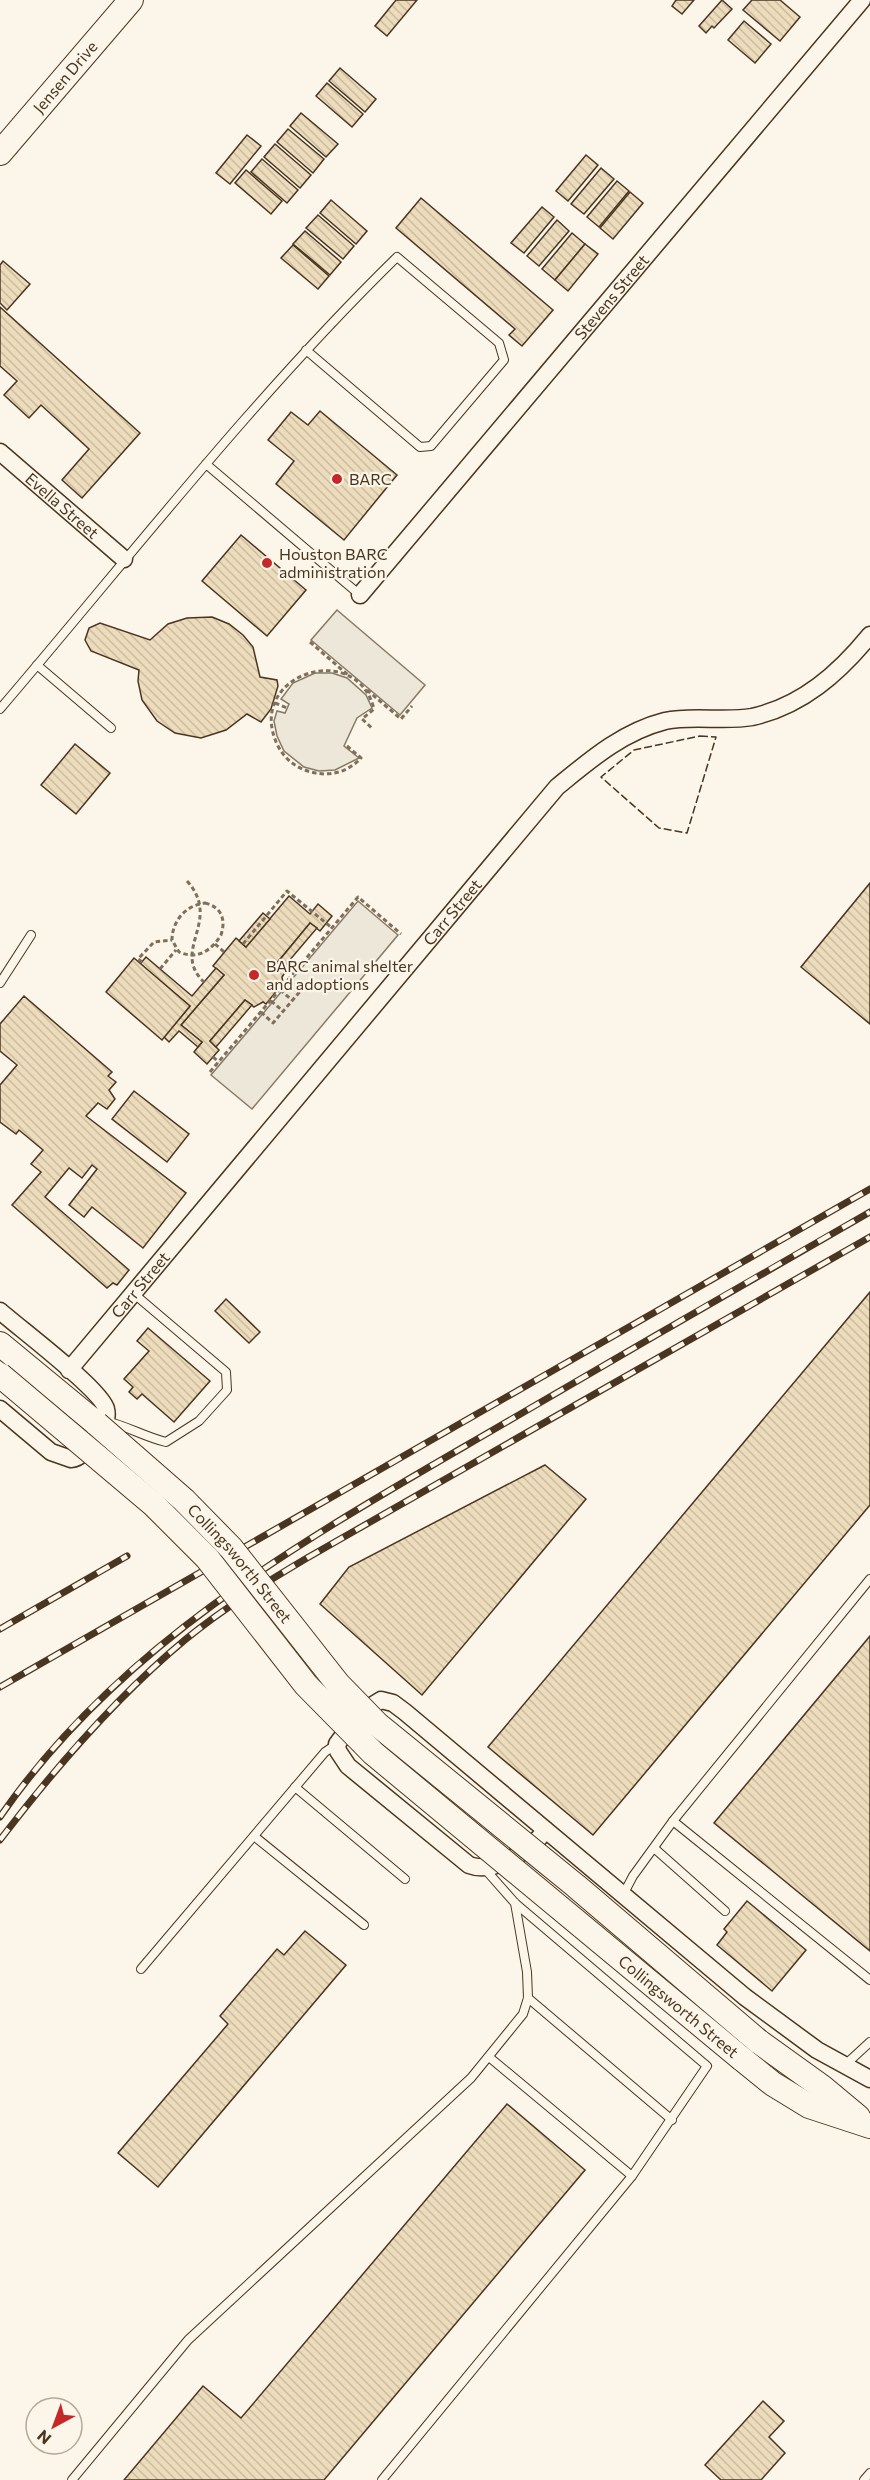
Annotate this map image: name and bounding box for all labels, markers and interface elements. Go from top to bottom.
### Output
street label: Jensen Drive [29,37,101,117]
street label: Stevens Street [570,250,653,343]
street label: Evella Street [22,468,103,542]
place label: BARC [349,469,392,488]
marker: BARC [330,472,344,486]
place label: Houston BARC administration [279,544,388,581]
marker: Houston BARC administration [260,556,274,570]
street label: Carr Street [419,875,485,949]
place label: BARC animal shelter and adoptions [266,956,414,993]
marker: BARC animal shelter and adoptions [247,968,261,982]
street label: Carr Street [107,1247,173,1322]
street label: Collingsworth Street [184,1500,296,1627]
street label: Collingsworth Street [615,1951,743,2062]
north arrow [24,2396,84,2456]
text: N [33,2427,55,2449]

